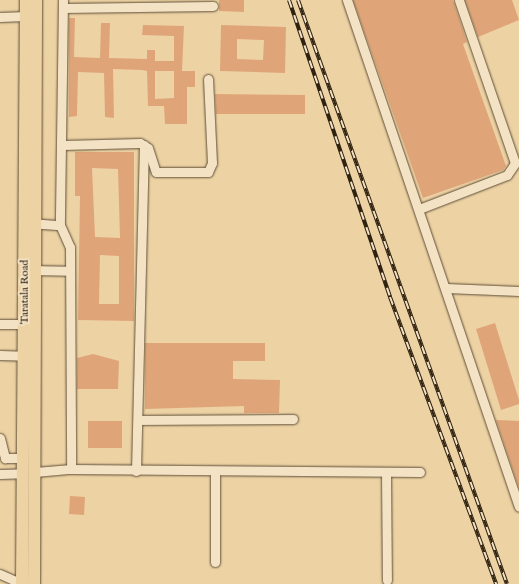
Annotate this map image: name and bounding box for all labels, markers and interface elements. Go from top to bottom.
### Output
street label: Taratala Road [18,260,32,324]

